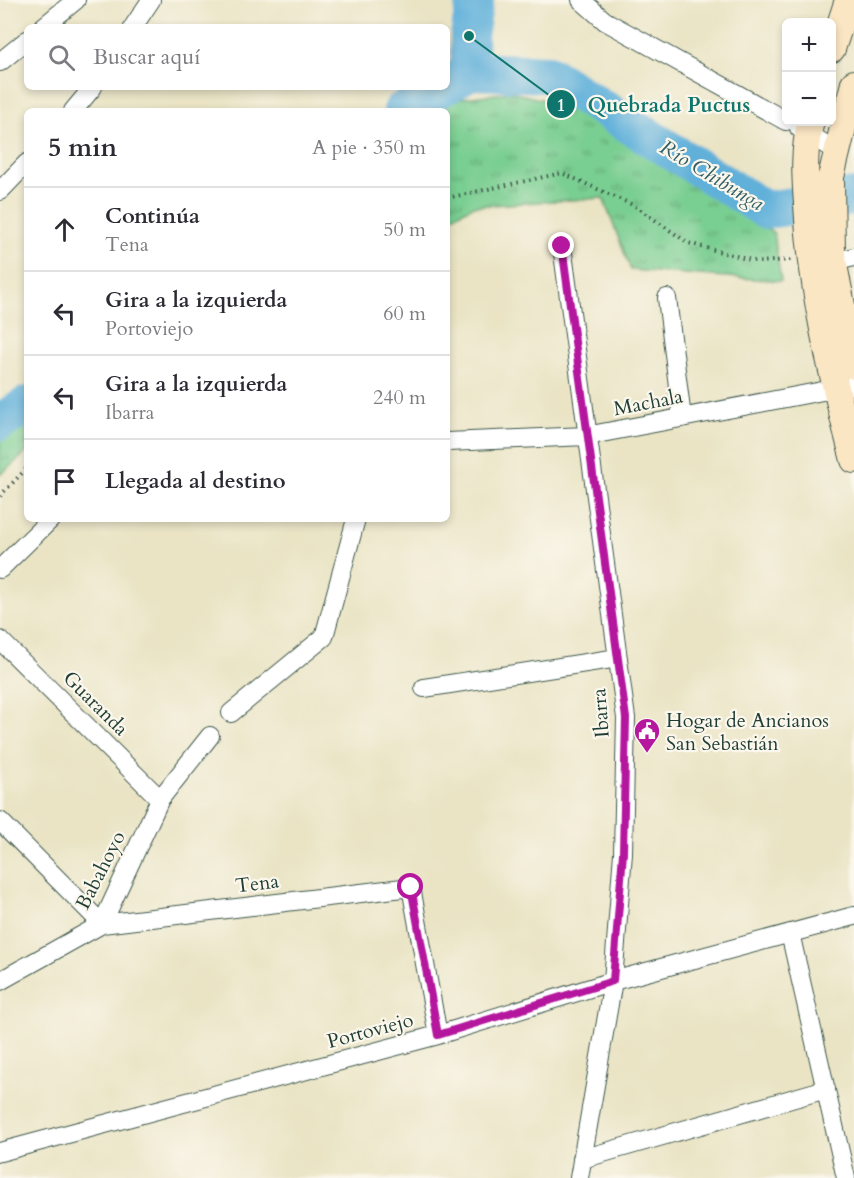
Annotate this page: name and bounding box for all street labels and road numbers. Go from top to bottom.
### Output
street label: Machala [611,382,685,422]
street label: Guaranda [57,665,134,742]
street label: Ibarra [585,687,616,739]
street label: Babahoyo [69,826,132,914]
street label: Tena [234,867,281,900]
street label: Portoviejo [324,1006,416,1055]

